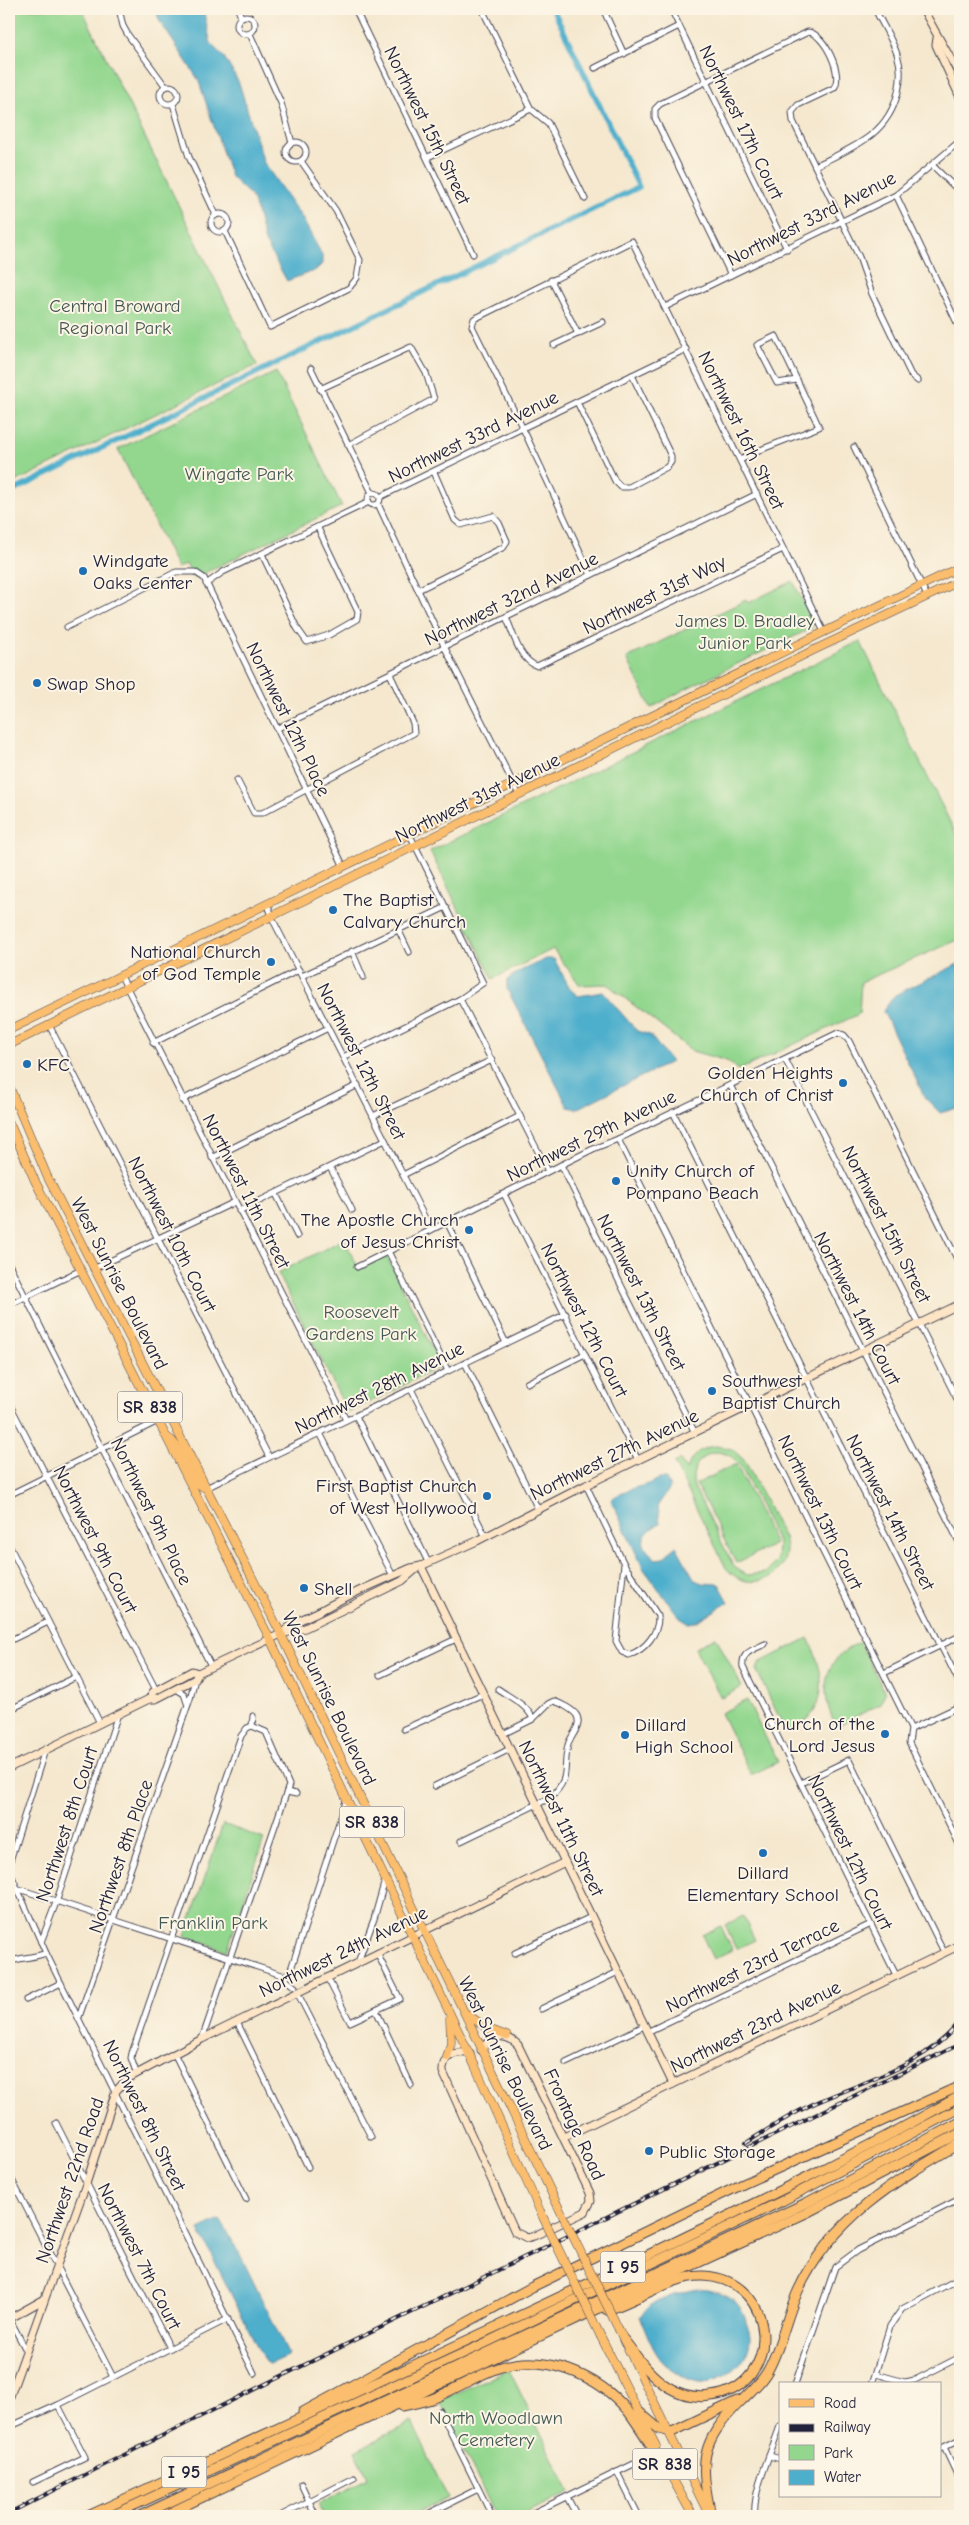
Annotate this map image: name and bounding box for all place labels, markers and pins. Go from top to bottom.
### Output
place label: Windgate Oaks Center [93,550,193,594]
marker: Windgate Oaks Center [77,565,89,577]
place label: Swap Shop [47,673,136,695]
marker: Swap Shop [31,677,43,689]
place label: The Baptist Calvary Church [343,889,466,933]
marker: The Baptist Calvary Church [327,904,339,916]
place label: National Church of God Temple [130,941,261,985]
marker: National Church of God Temple [265,956,277,968]
place label: KFC [37,1054,70,1076]
marker: KFC [21,1058,33,1070]
place label: Golden Heights Church of Christ [700,1062,834,1106]
marker: Golden Heights Church of Christ [837,1077,849,1089]
place label: Unity Church of Pompano Beach [626,1160,759,1204]
marker: Unity Church of Pompano Beach [610,1175,622,1187]
place label: The Apostle Church of Jesus Christ [301,1209,460,1253]
marker: The Apostle Church of Jesus Christ [463,1224,475,1236]
place label: Southwest Baptist Church [722,1370,841,1414]
marker: Southwest Baptist Church [706,1385,718,1397]
place label: First Baptist Church of West Hollywood [316,1475,477,1519]
marker: First Baptist Church of West Hollywood [481,1490,493,1502]
place label: Shell [314,1578,353,1600]
marker: Shell [298,1582,310,1594]
place label: Church of the Lord Jesus [764,1713,875,1757]
place label: Dillard High School [635,1714,734,1758]
marker: Church of the Lord Jesus [879,1728,891,1740]
marker: Dillard High School [619,1729,631,1741]
marker: Dillard Elementary School [757,1847,769,1859]
place label: Dillard Elementary School [687,1862,839,1906]
place label: Public Storage [659,2141,776,2163]
marker: Public Storage [643,2145,655,2157]

